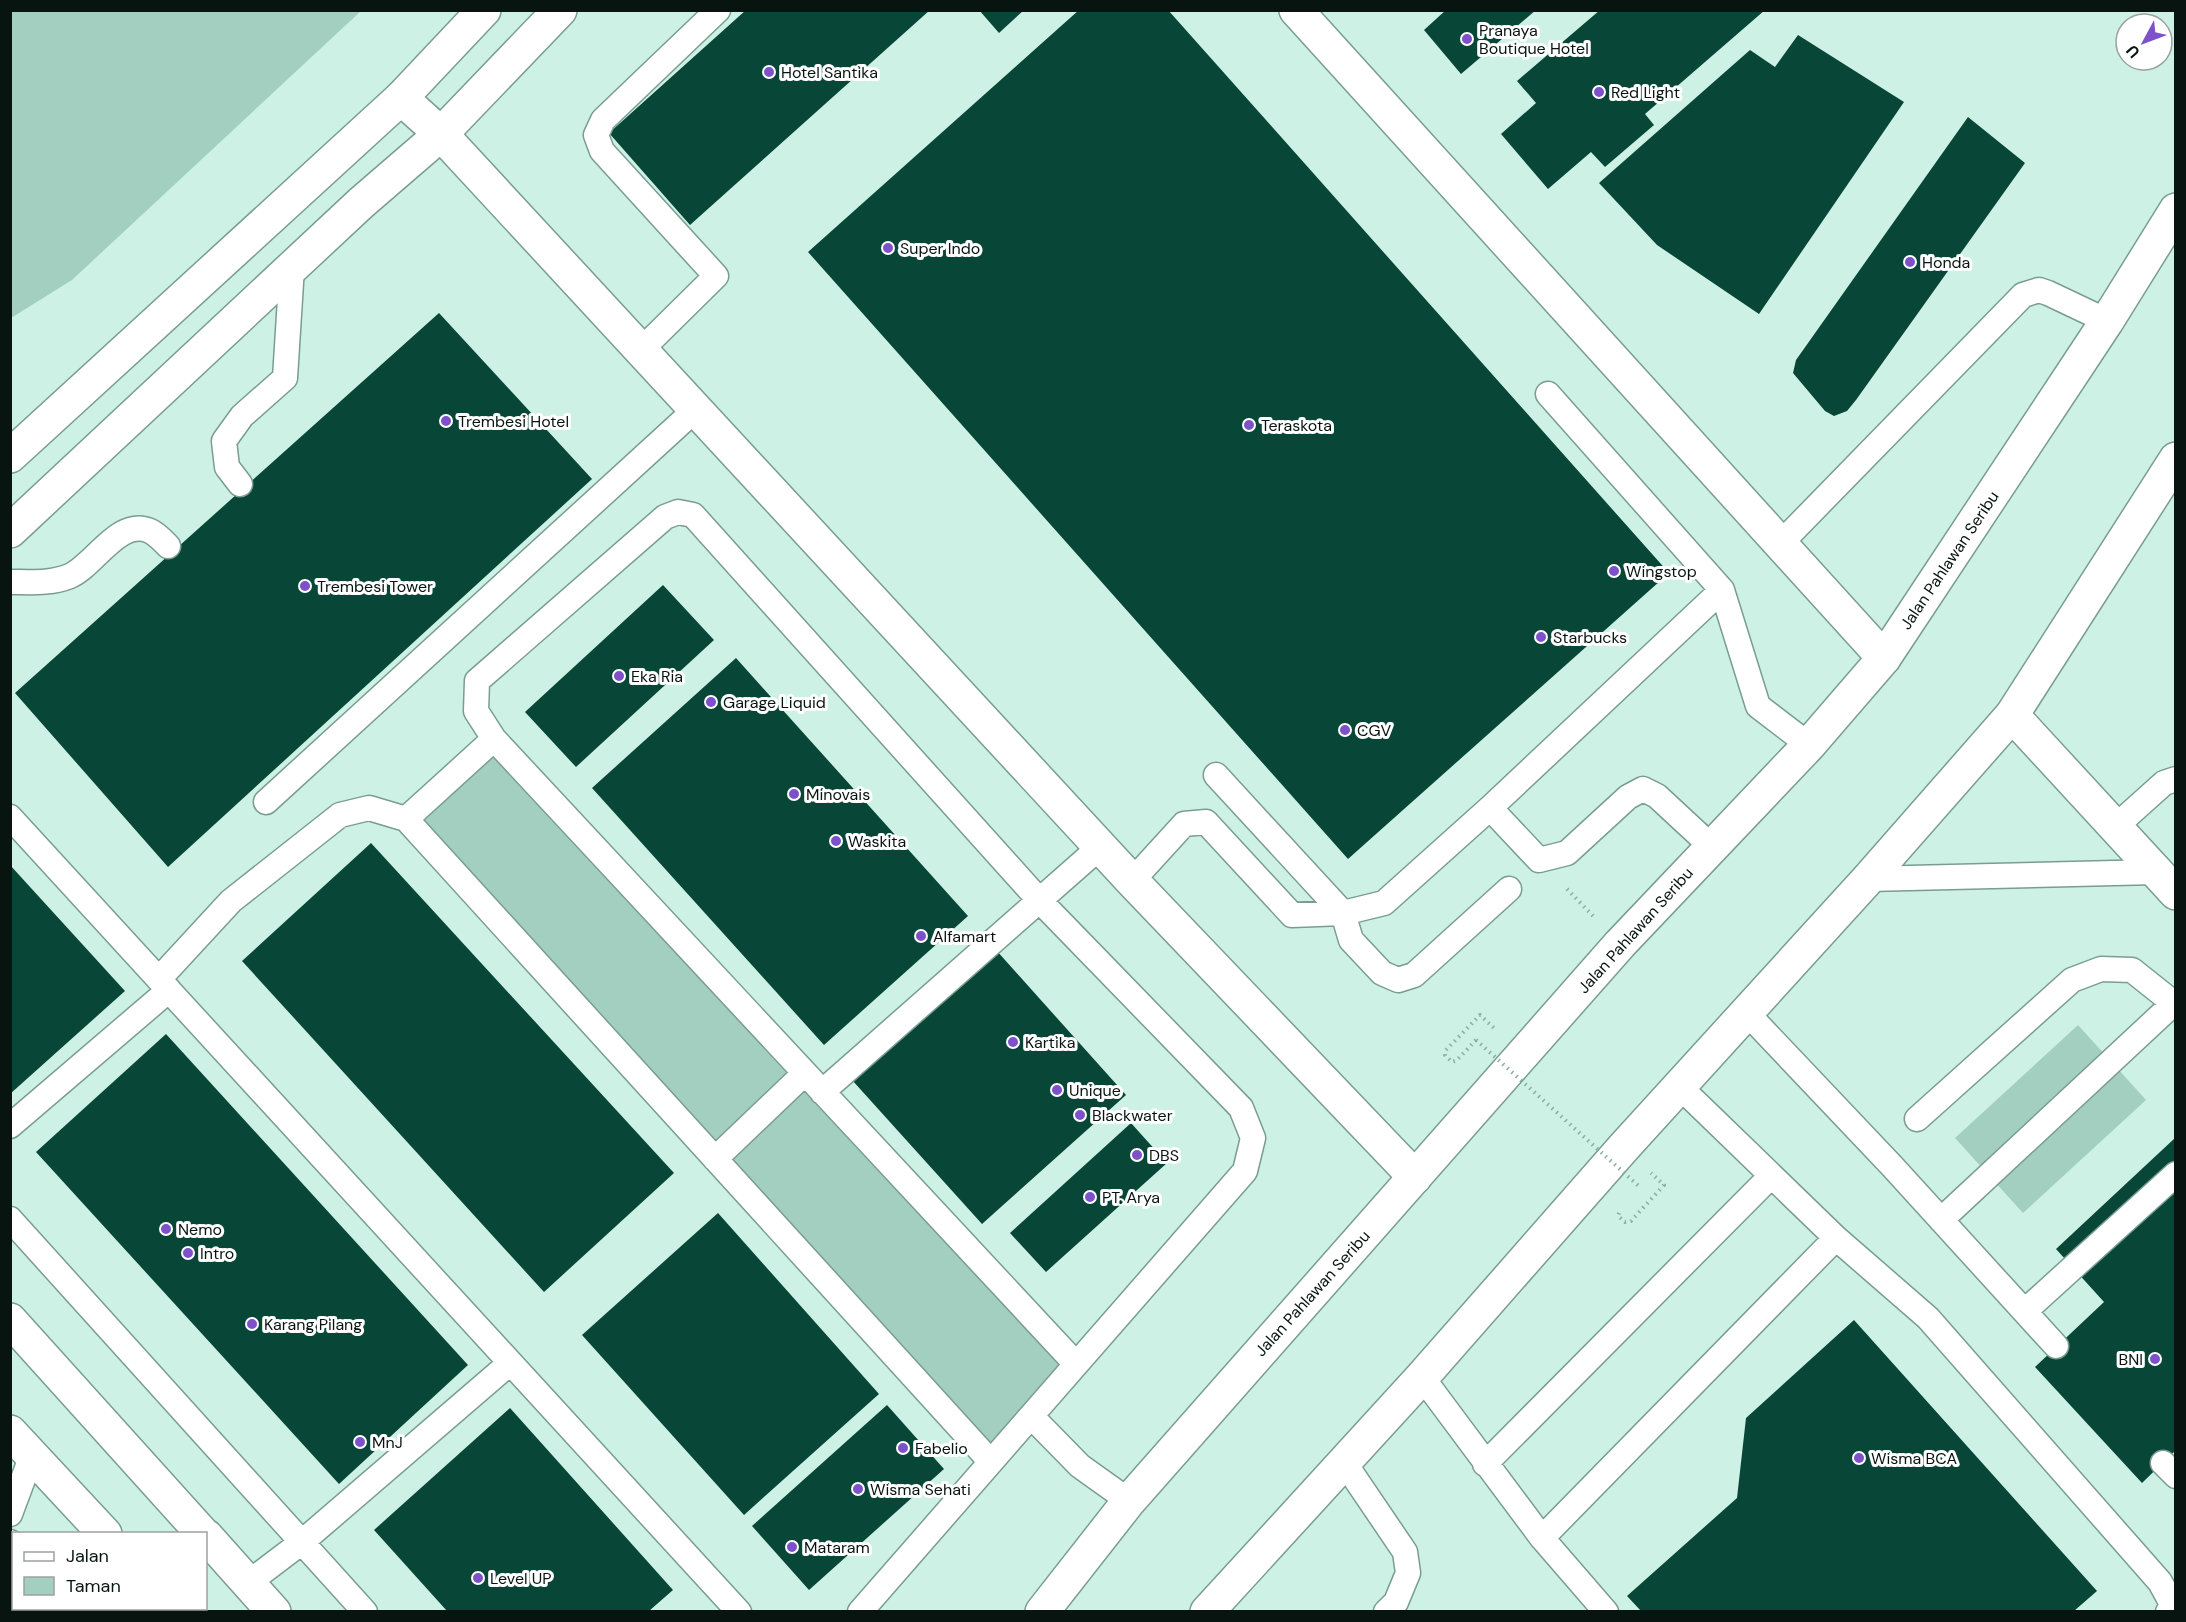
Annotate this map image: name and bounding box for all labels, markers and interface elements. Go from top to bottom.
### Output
north arrow [2114,12,2174,72]
place label: Pranaya Boutique Hotel [1479,20,1589,59]
marker: Pranaya Boutique Hotel [1460,32,1474,46]
text: U [2122,40,2145,63]
place label: Hotel Santika [781,62,878,83]
marker: Hotel Santika [762,65,776,79]
place label: Red Light [1611,82,1680,103]
marker: Red Light [1592,85,1606,99]
place label: Super Indo [900,238,980,259]
marker: Super Indo [881,241,895,255]
place label: Honda [1922,252,1970,273]
marker: Honda [1903,255,1917,269]
place label: Trembesi Hotel [458,411,569,432]
marker: Trembesi Hotel [439,414,453,428]
place label: Teraskota [1261,415,1332,436]
marker: Teraskota [1242,418,1256,432]
street label: Jalan Pahlawan Seribu [1895,487,2004,634]
place label: Wingstop [1626,561,1697,582]
marker: Wingstop [1607,564,1621,578]
place label: Trembesi Tower [317,576,433,597]
marker: Trembesi Tower [298,579,312,593]
place label: Starbucks [1553,627,1627,648]
marker: Starbucks [1534,630,1548,644]
place label: Eka Ria [631,666,683,687]
marker: Eka Ria [612,669,626,683]
place label: Garage Liquid [723,692,826,713]
marker: Garage Liquid [704,695,718,709]
place label: CGV [1357,720,1392,741]
marker: CGV [1338,723,1352,737]
place label: Minovais [806,784,870,805]
marker: Minovais [787,787,801,801]
place label: Waskita [848,831,906,852]
marker: Waskita [829,834,843,848]
street label: Jalan Pahlawan Seribu [1573,863,1698,998]
place label: Alfamart [933,926,996,947]
marker: Alfamart [914,929,928,943]
place label: Kartika [1025,1032,1075,1053]
marker: Kartika [1006,1035,1020,1049]
place label: Unique [1069,1080,1121,1101]
marker: Unique [1050,1083,1064,1097]
place label: Blackwater [1092,1105,1173,1126]
marker: Blackwater [1073,1108,1087,1122]
place label: DBS [1149,1145,1179,1166]
marker: DBS [1130,1148,1144,1162]
place label: PT. Arya [1102,1187,1160,1208]
marker: PT. Arya [1083,1190,1097,1204]
place label: Nemo [178,1219,222,1240]
marker: Nemo [159,1222,173,1236]
street label: Jalan Pahlawan Seribu [1250,1226,1375,1361]
place label: Intro [200,1243,234,1264]
marker: Intro [181,1246,195,1260]
place label: Karang Pilang [264,1314,362,1335]
marker: Karang Pilang [245,1317,259,1331]
place label: BNI [2119,1349,2143,1370]
marker: BNI [2148,1352,2162,1366]
place label: MnJ [372,1432,403,1453]
marker: MnJ [353,1435,367,1449]
place label: Fabelio [915,1438,968,1459]
marker: Fabelio [896,1441,910,1455]
place label: Wisma BCA [1871,1448,1957,1469]
marker: Wisma BCA [1852,1451,1866,1465]
place label: Wisma Sehati [870,1479,971,1500]
marker: Wisma Sehati [851,1482,865,1496]
legend [12,1532,207,1610]
place label: Mataram [804,1537,870,1558]
marker: Mataram [785,1540,799,1554]
text: Jalan [66,1544,109,1568]
place label: Level UP [490,1568,552,1589]
marker: Level UP [471,1571,485,1585]
text: Taman [66,1574,121,1598]

